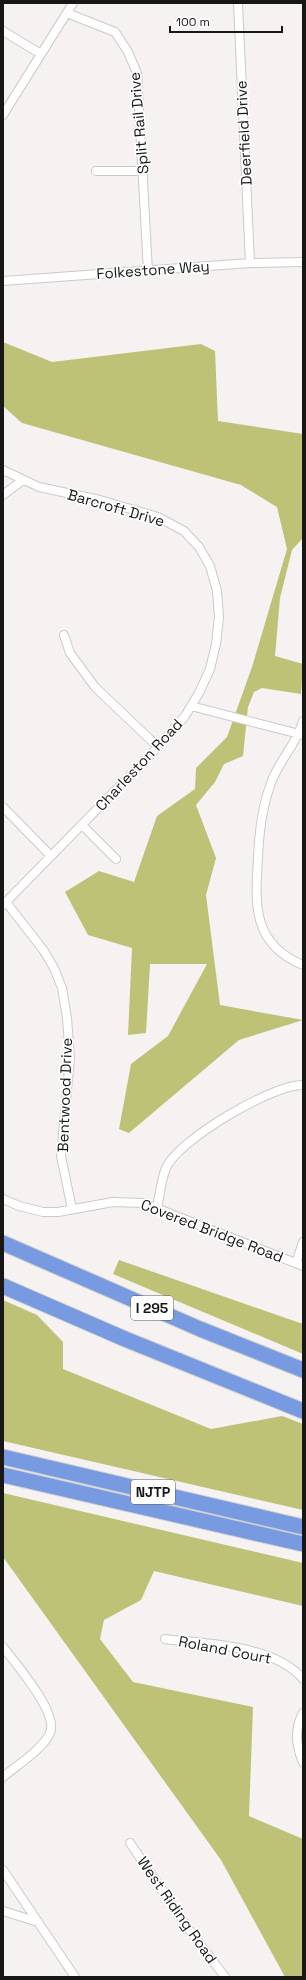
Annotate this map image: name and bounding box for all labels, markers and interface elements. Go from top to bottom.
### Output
scale bar [170,8,282,34]
text: 100 m [176,14,210,30]
street label: Split Rail Drive [125,71,152,175]
street label: Deerfield Drive [231,80,256,186]
street label: Folkestone Way [96,256,210,283]
street label: Barcroft Drive [65,485,167,531]
street label: Charleston Road [91,715,186,815]
street label: Bentwood Drive [53,1037,76,1153]
street label: Covered Bridge Road [138,1195,286,1266]
road number: I 295 [131,1296,173,1320]
road number: NJTP [131,1480,175,1504]
street label: Roland Court [177,1631,273,1668]
street label: West Riding Road [133,1853,221,1967]

